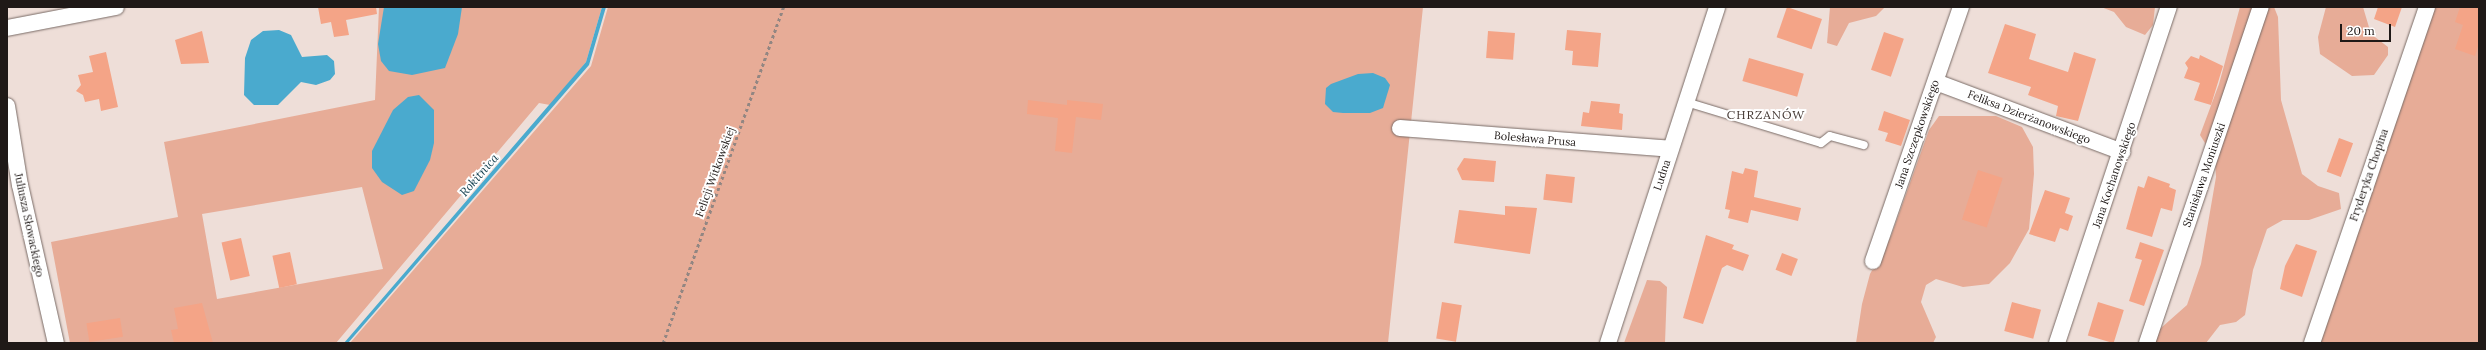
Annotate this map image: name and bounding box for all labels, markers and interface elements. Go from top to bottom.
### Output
scale bar [2342,16,2393,42]
text: 20 m [2347,23,2375,38]
street label: Jana Szczepkowskiego [1892,78,1942,190]
street label: Feliksa Dzierżanowskiego [1966,87,2092,147]
district label: CHRZANÓW [1727,108,1805,122]
street label: Jana Kochanowskiego [2090,120,2138,230]
street label: Stanisława Moniuszki [2180,121,2228,229]
street label: Felicji Witkowskiej [693,125,737,219]
street label: Fryderyka Chopina [2347,127,2391,223]
street label: Bolesława Prusa [1493,129,1577,149]
water label: Rokitnica [457,151,501,199]
street label: Ludna [1651,158,1673,192]
street label: Juliusza Słowackiego [12,172,46,278]

